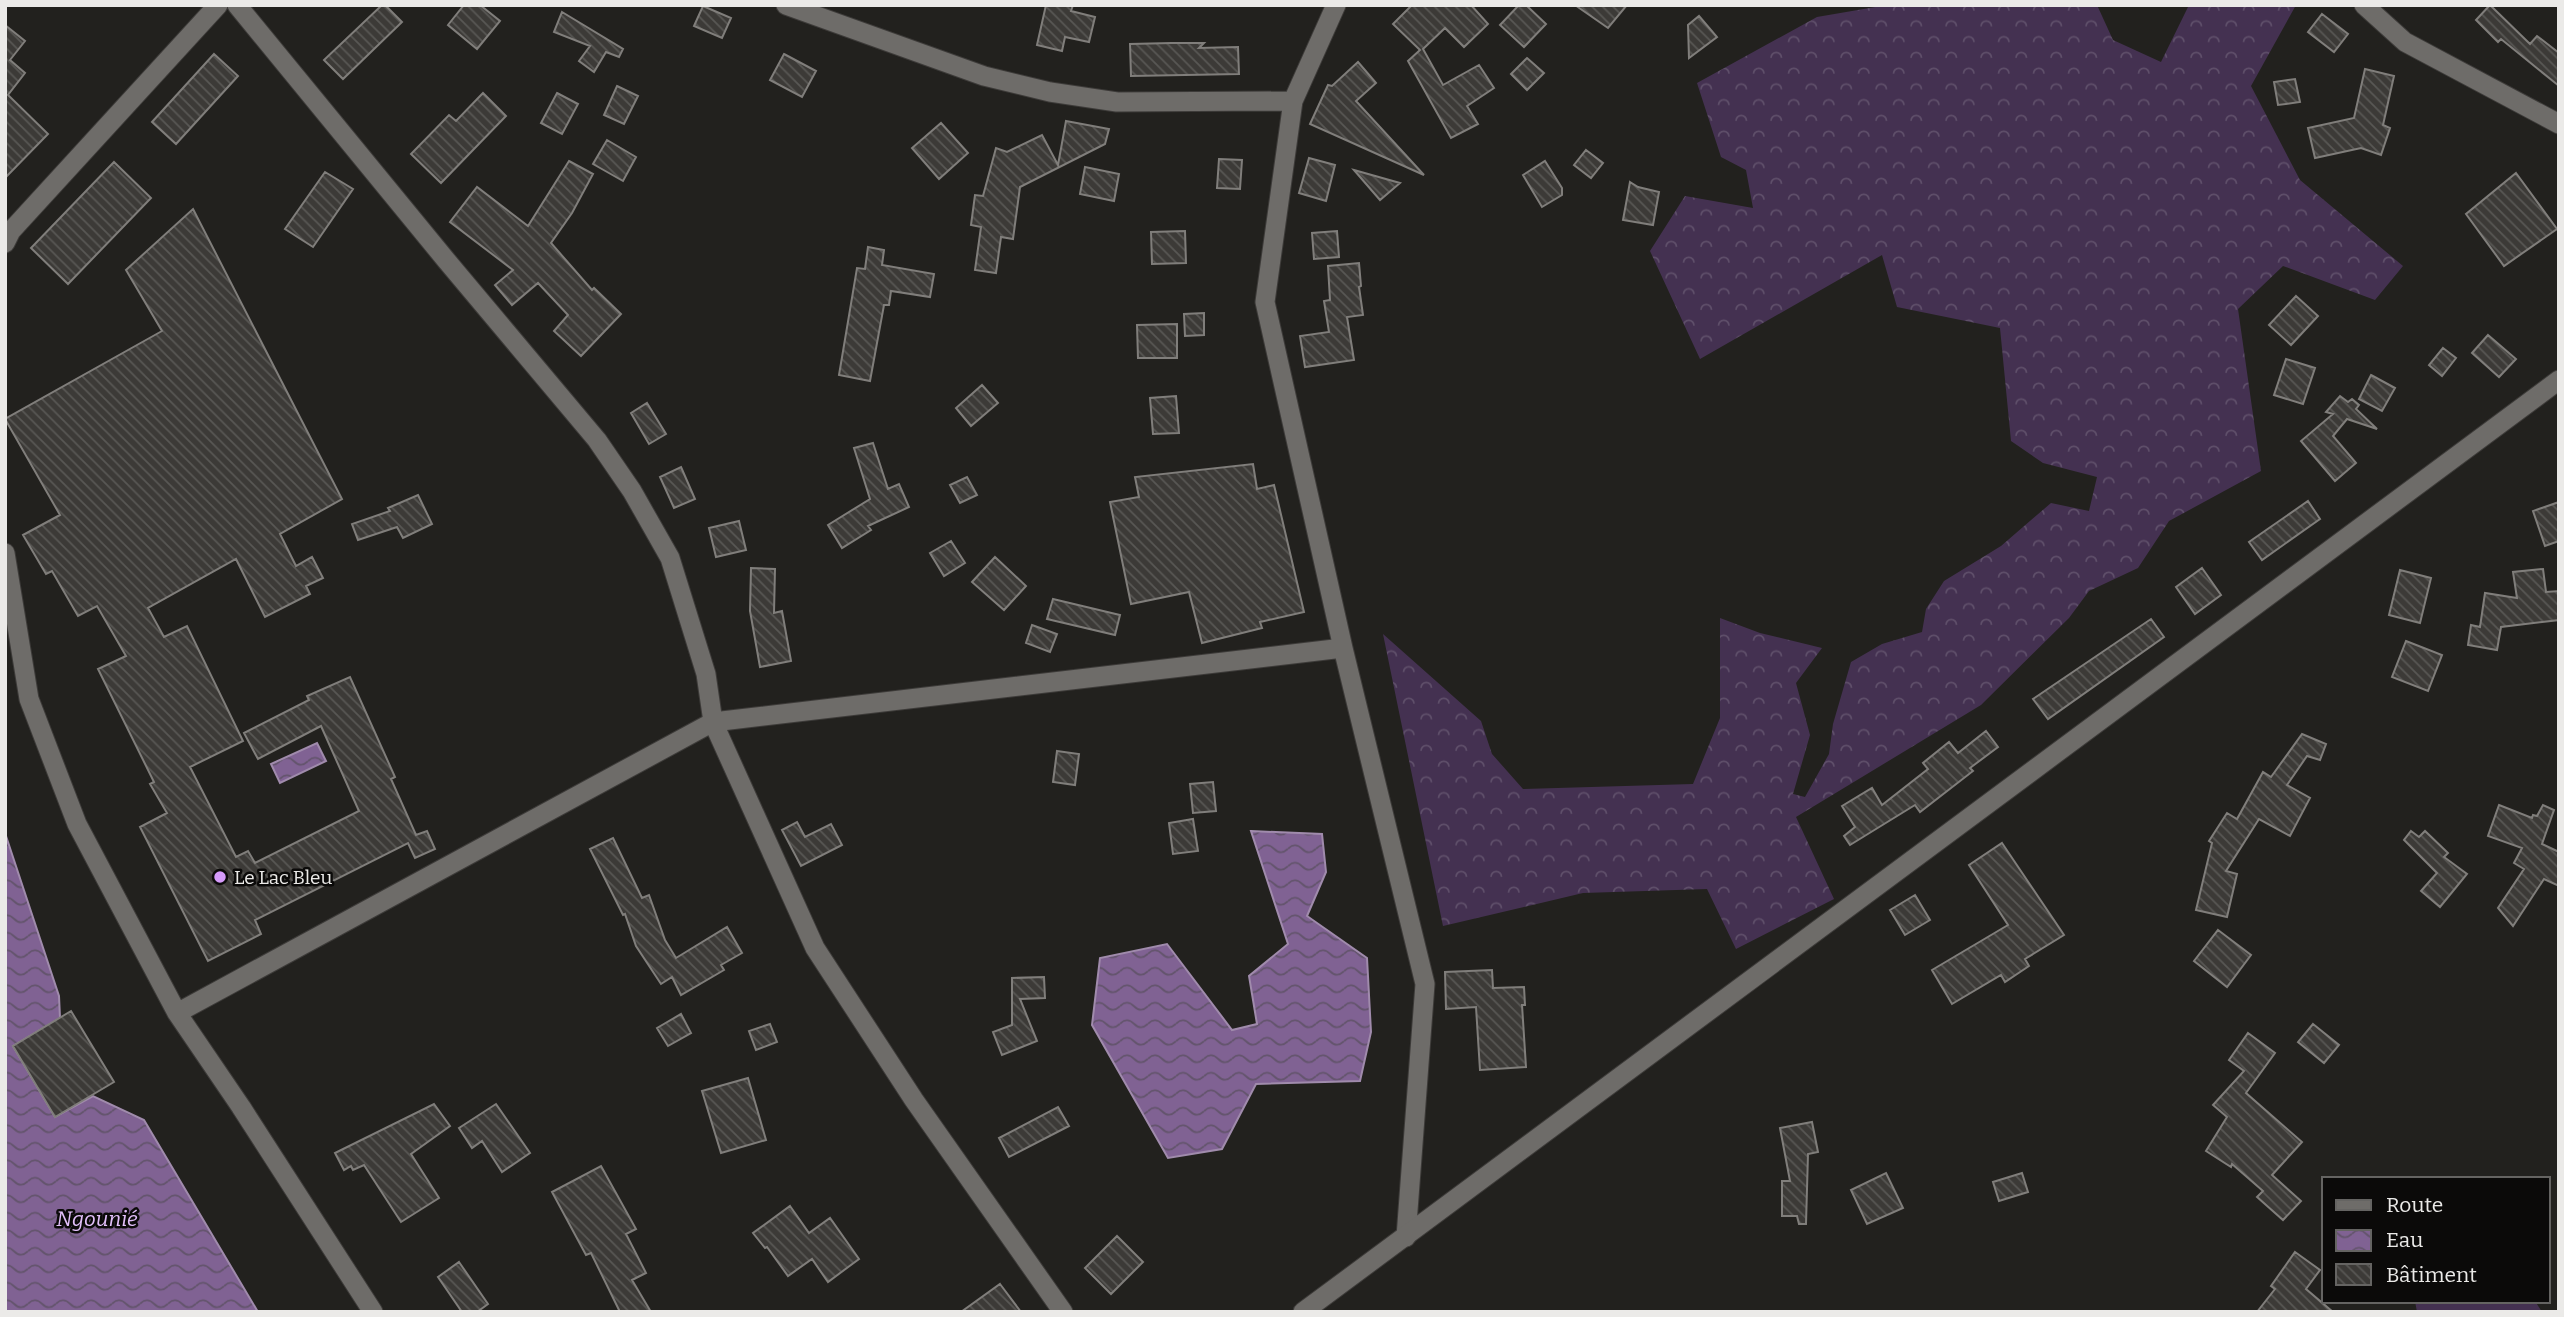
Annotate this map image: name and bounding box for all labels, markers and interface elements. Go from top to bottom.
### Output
place label: Le Lac Bleu [234,866,333,889]
marker: Le Lac Bleu [212,869,228,885]
legend [2322,1177,2550,1303]
text: Route [2386,1192,2443,1218]
water label: Ngounié [56,1206,138,1232]
text: Eau [2386,1227,2423,1253]
text: Bâtiment [2386,1262,2477,1288]

